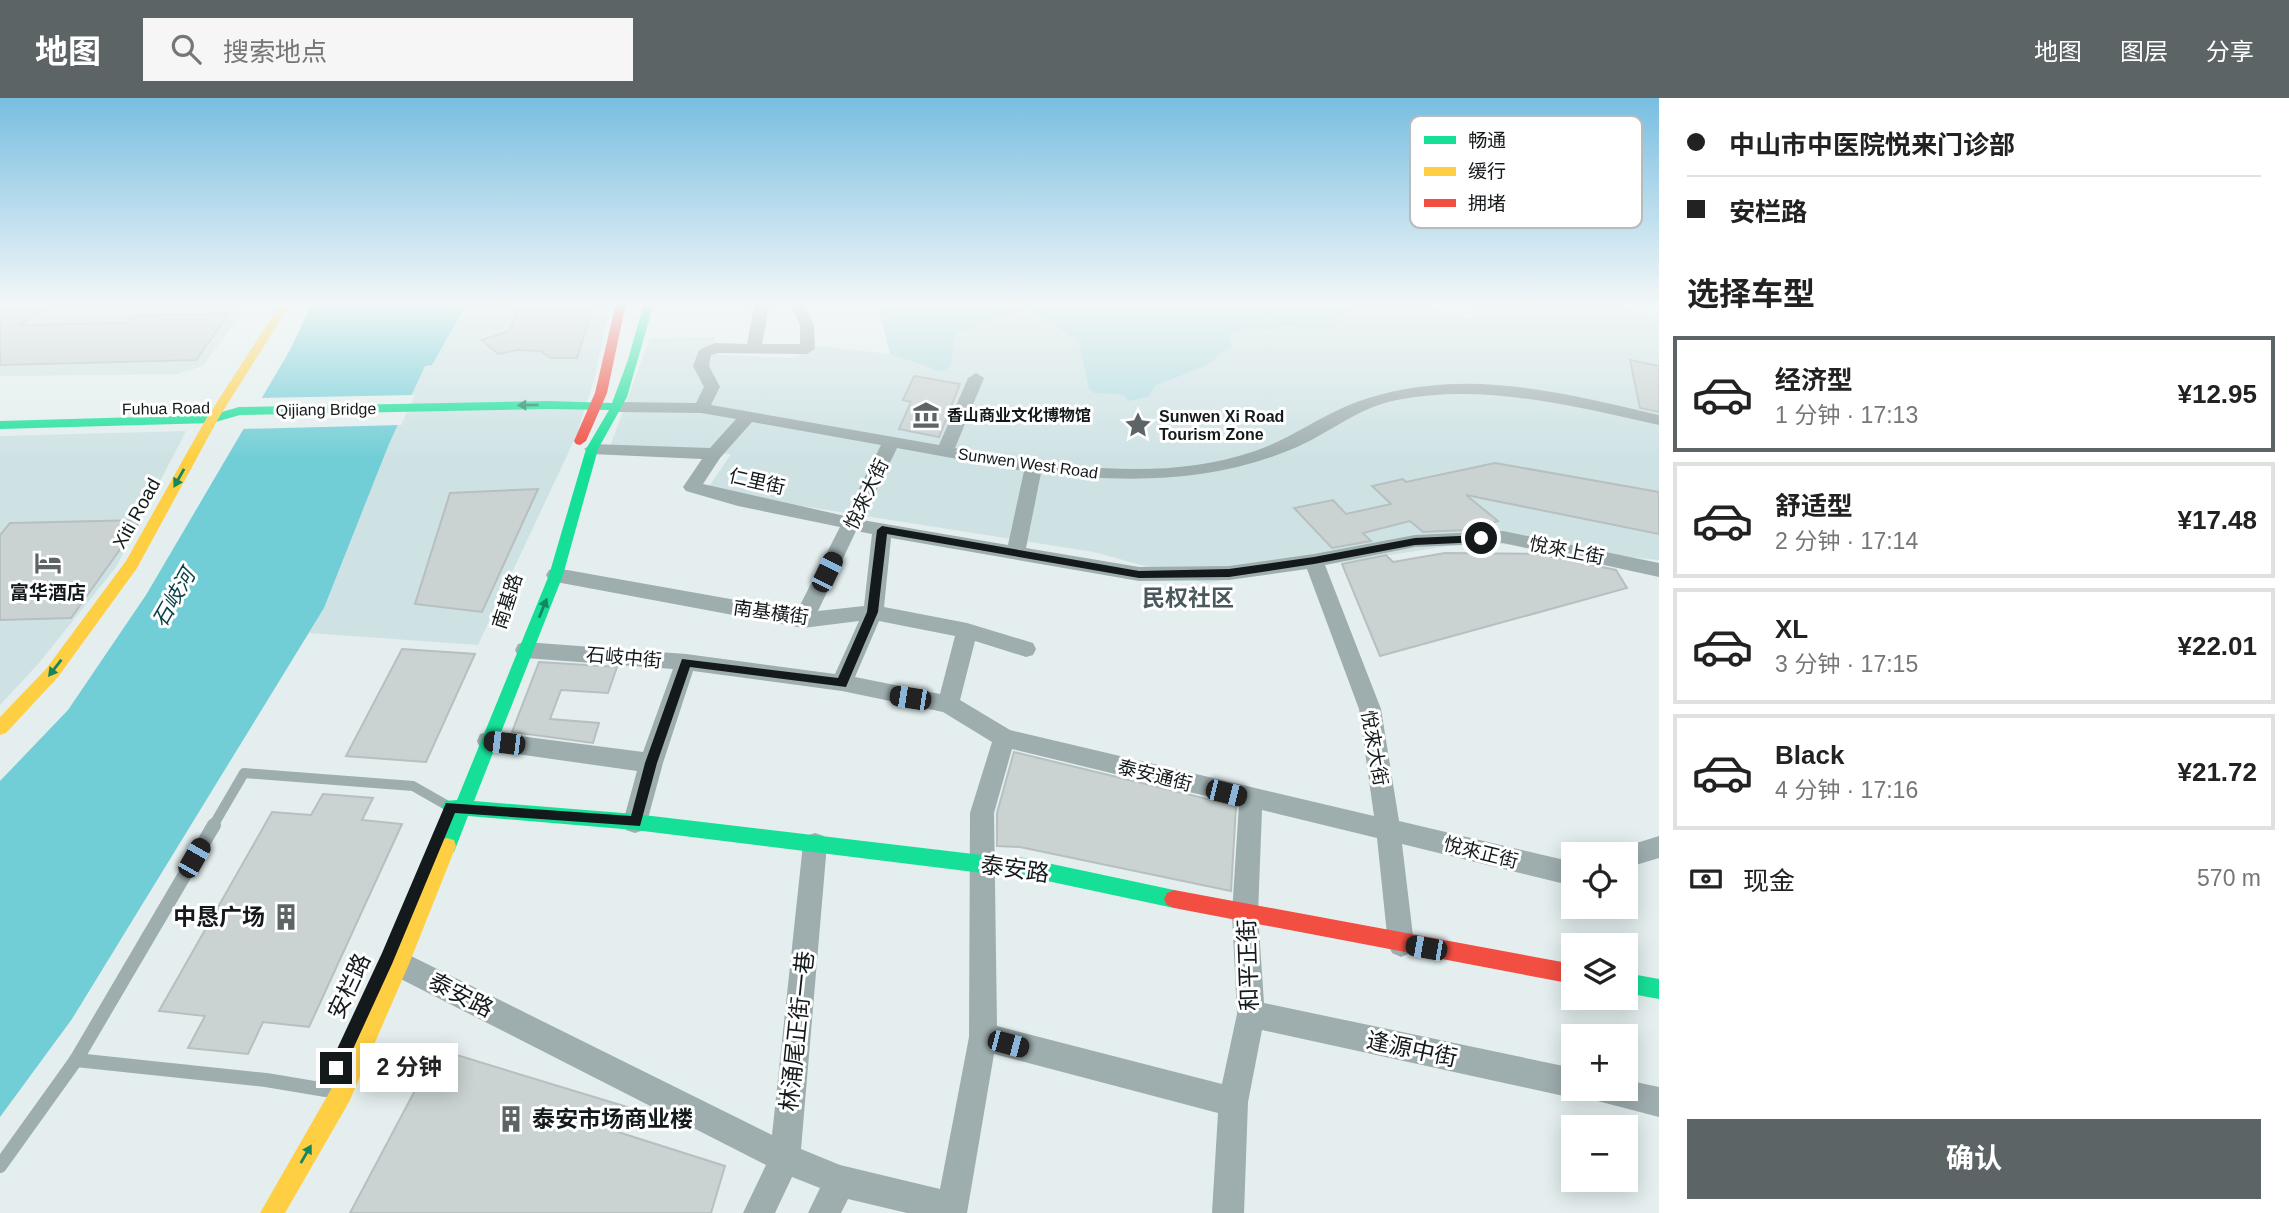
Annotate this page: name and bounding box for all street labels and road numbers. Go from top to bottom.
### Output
street label: Fuhua Road [122,399,210,418]
street label: Qijiang Bridge [276,400,377,419]
street label: Sunwen West Road [957,445,1099,482]
street label: 悅來大街 [840,455,893,533]
street label: 仁里街 [727,465,787,498]
street label: Xiti Road [109,474,164,552]
street label: 悅來上街 [1528,533,1606,568]
street label: 南基路 [489,571,526,632]
street label: 南基橫街 [732,597,810,628]
street label: 石岐中街 [585,644,663,671]
street label: 悅來大街 [1358,709,1391,787]
street label: 泰安通街 [1115,756,1194,795]
street label: 悅來正街 [1441,833,1520,872]
street label: 泰安路 [979,851,1051,887]
street label: 和平正街 [1233,919,1263,1011]
street label: 安栏路 [323,949,375,1023]
street label: 林涌尾正街一巷 [776,950,818,1112]
street label: 泰安路 [424,968,498,1022]
street label: 逢源中街 [1364,1027,1460,1071]

